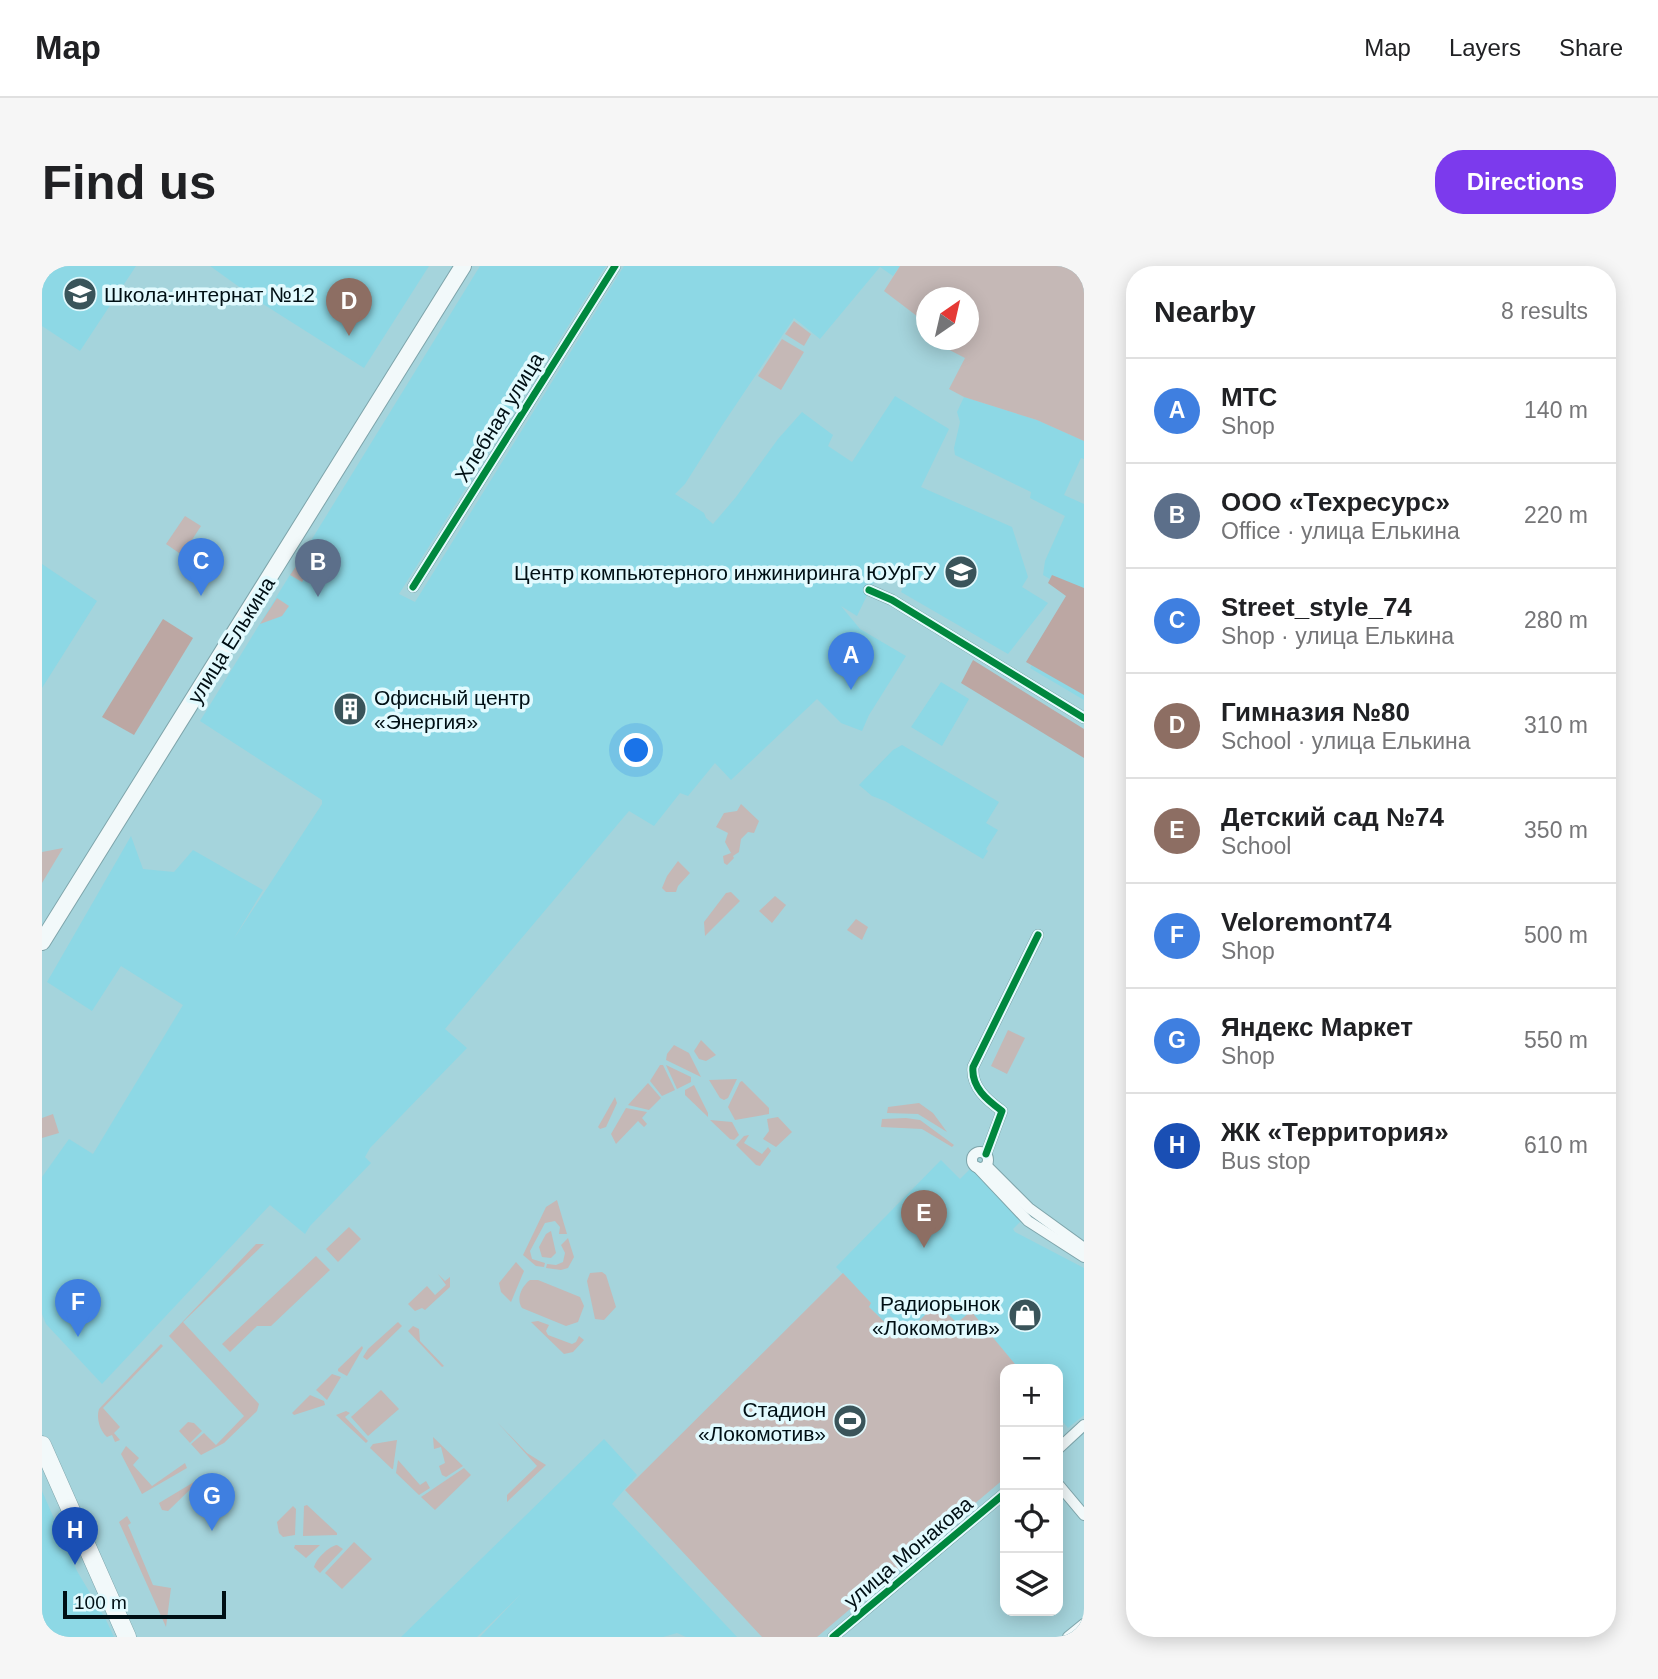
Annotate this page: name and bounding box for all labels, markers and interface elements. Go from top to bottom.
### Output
text: Map [35,29,101,66]
text: Map [1364,34,1411,61]
text: Layers [1449,34,1521,61]
text: Share [1559,34,1623,61]
button: Directions [1435,150,1616,214]
text: Find us [42,155,216,209]
school or university icon: Школа-интернат №12 [61,275,99,313]
pin: D [326,278,372,336]
place label: Школа-интернат №12 [104,283,315,306]
north arrow [916,287,979,350]
text: Nearby [1154,295,1256,328]
text: 8 results [1501,298,1588,324]
street label: Хлебная улица [450,348,548,486]
text: МТС [1221,382,1277,412]
text: A [1169,397,1185,423]
text: 140 m [1524,397,1588,423]
text: Shop [1221,413,1275,439]
text: ООО «Техресурс» [1221,487,1450,517]
text: B [1169,502,1185,528]
text: 220 m [1524,502,1588,528]
text: Office · улица Елькина [1221,518,1460,544]
pin: C [178,538,224,596]
pin: B [295,539,341,597]
school or university icon: Центр компьютерного инжиниринга ЮУрГУ [942,553,980,591]
place label: Центр компьютерного инжиниринга ЮУрГУ [514,561,937,584]
street label: улица Елькина [183,572,279,708]
text: Street_style_74 [1221,592,1412,622]
text: C [1169,607,1185,633]
text: 280 m [1524,607,1588,633]
text: Shop · улица Елькина [1221,623,1454,649]
pin: A [828,632,874,690]
place label: Офисный центр «Энергия» [374,686,530,733]
building icon: Офисный центр «Энергия» [331,690,369,728]
text: Гимназия №80 [1221,697,1410,727]
text: D [1169,712,1185,738]
text: 310 m [1524,712,1588,738]
text: School · улица Елькина [1221,728,1471,754]
your location [619,733,653,767]
text: Детский сад №74 [1221,802,1444,832]
text: E [1169,817,1185,843]
text: 350 m [1524,817,1588,843]
text: School [1221,833,1291,859]
text: Veloremont74 [1221,907,1392,937]
text: F [1170,922,1184,948]
text: 500 m [1524,922,1588,948]
text: Shop [1221,938,1275,964]
text: Яндекс Маркет [1221,1012,1413,1042]
text: G [1168,1027,1186,1053]
text: 550 m [1524,1027,1588,1053]
text: Shop [1221,1043,1275,1069]
text: ЖК «Территория» [1221,1117,1449,1147]
text: H [1169,1132,1185,1158]
text: 610 m [1524,1132,1588,1158]
text: Bus stop [1221,1148,1311,1174]
pin: E [901,1190,947,1248]
pin: F [55,1279,101,1337]
place label: Радиорынок «Локомотив» [872,1292,1001,1339]
shop icon: Радиорынок «Локомотив» [1006,1296,1044,1334]
map controls [1000,1364,1063,1616]
button: + [1000,1364,1063,1427]
place label: Стадион «Локомотив» [698,1398,826,1445]
sports icon: Стадион «Локомотив» [831,1402,869,1440]
button: − [1000,1427,1063,1490]
pin: G [189,1473,235,1531]
button: locate [1000,1490,1063,1553]
street label: улица Монакова [839,1492,977,1612]
pin: H [52,1507,98,1565]
button: layers [1000,1553,1063,1616]
scale bar [63,1588,226,1620]
text: 100 m [74,1592,127,1613]

